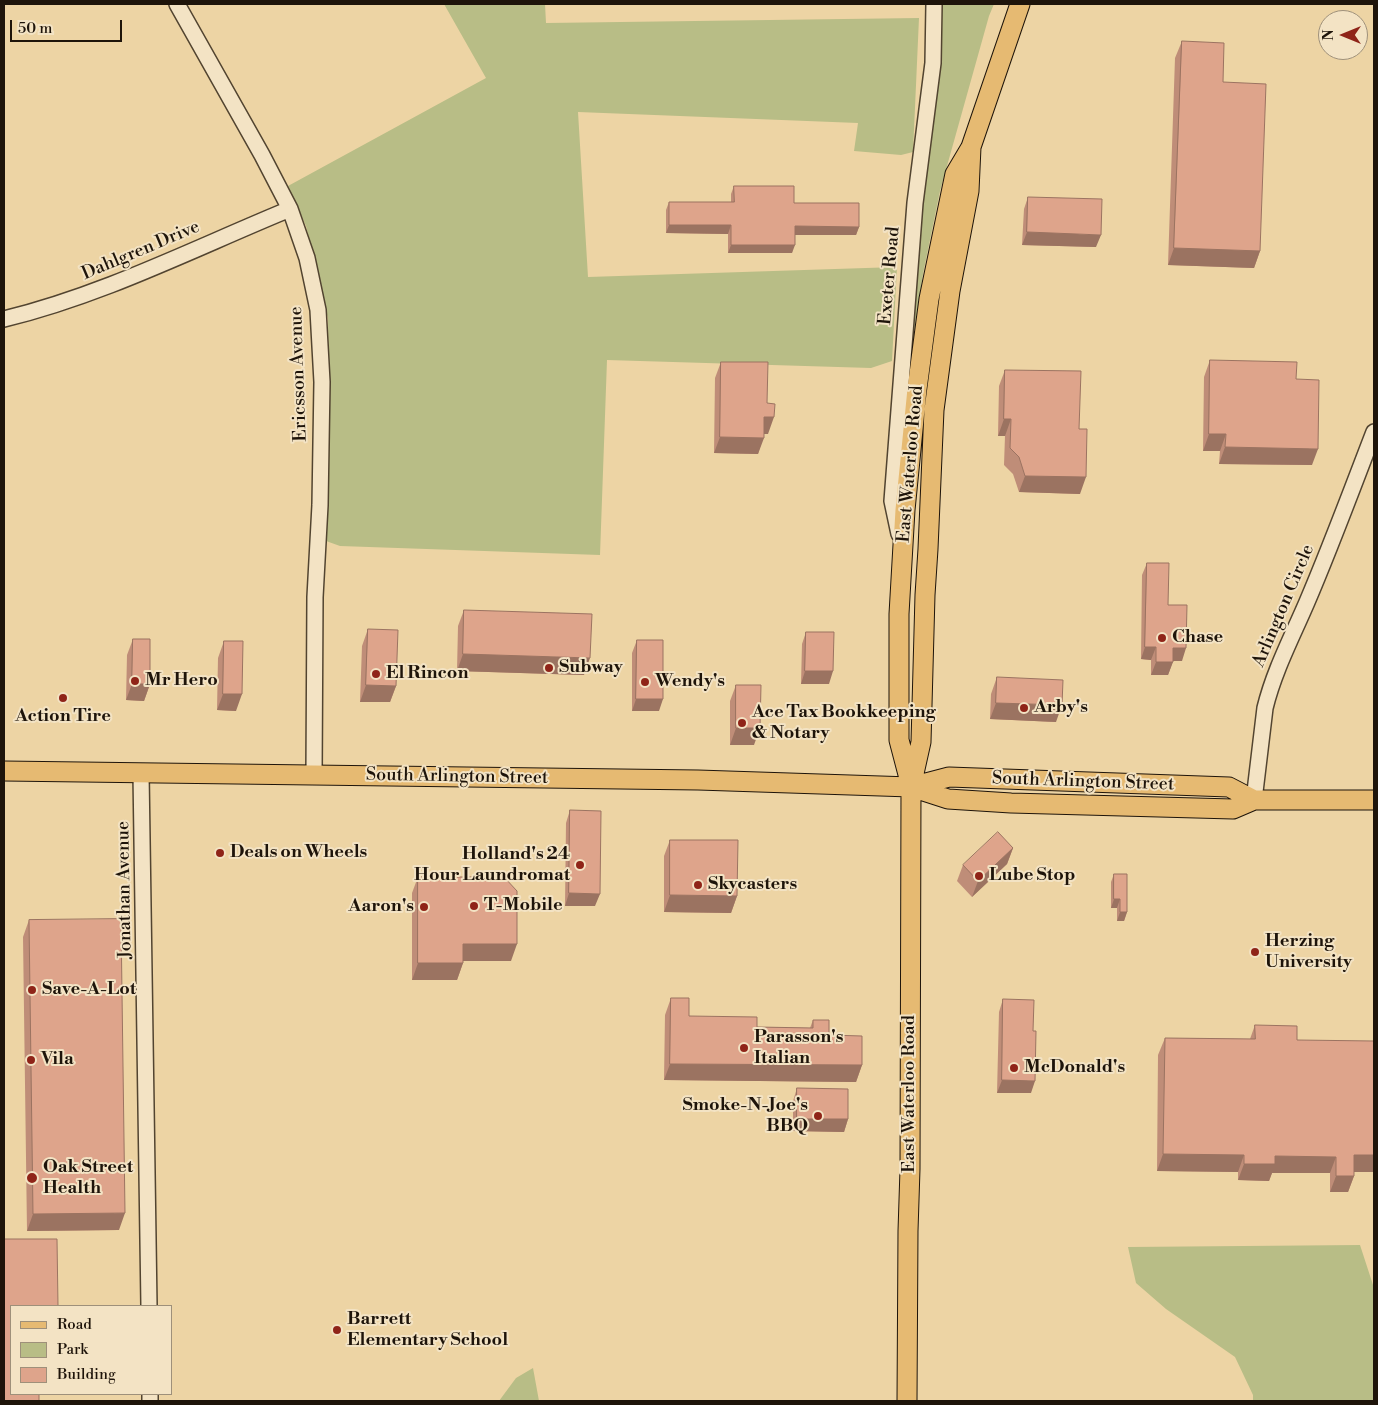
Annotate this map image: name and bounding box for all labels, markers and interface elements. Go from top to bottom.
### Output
scale bar [12,10,125,42]
north arrow [1318,10,1368,60]
text: 50 m [18,19,52,38]
text: N [1320,29,1338,41]
street label: Dahlgren Drive [79,216,203,286]
street label: Exeter Road [875,226,905,326]
street label: Ericsson Avenue [286,306,312,442]
street label: East Waterloo Road [893,384,929,544]
street label: Arlington Circle [1248,541,1320,671]
place label: Chase [1172,627,1223,649]
marker: Chase [1156,632,1168,644]
place label: Subway [559,657,623,679]
marker: Subway [543,662,555,674]
place label: El Rincon [386,663,468,685]
marker: El Rincon [370,668,382,680]
place label: Mr Hero [145,670,218,692]
place label: Wendy's [655,671,725,693]
marker: Mr Hero [129,675,141,687]
marker: Wendy's [639,676,651,688]
marker: Action Tire [57,692,69,704]
place label: Arby's [1034,697,1088,719]
place label: Ace Tax Bookkeeping & Notary [752,702,936,744]
marker: Arby's [1018,702,1030,714]
place label: Action Tire [15,706,111,728]
marker: Ace Tax Bookkeeping & Notary [736,717,748,729]
street label: South Arlington Street [366,765,548,789]
street label: South Arlington Street [991,768,1175,796]
street label: Jonathan Avenue [113,821,137,959]
place label: Deals on Wheels [230,842,367,864]
place label: Holland's 24 Hour Laundromat [414,844,570,886]
marker: Deals on Wheels [214,847,226,859]
marker: Holland's 24 Hour Laundromat [574,859,586,871]
place label: Lube Stop [989,865,1075,887]
marker: Lube Stop [973,870,985,882]
place label: Skycasters [708,874,797,896]
marker: Skycasters [692,879,704,891]
place label: T-Mobile [484,895,563,917]
place label: Aaron's [348,896,414,918]
marker: T-Mobile [468,900,480,912]
marker: Aaron's [418,901,430,913]
place label: Herzing University [1265,931,1352,974]
marker: Herzing University [1249,946,1261,958]
place label: Save-A-Lot [42,979,136,1001]
marker: Save-A-Lot [26,984,38,996]
street label: East Waterloo Road [899,1015,921,1173]
place label: Parasson's Italian [754,1027,843,1070]
marker: Parasson's Italian [738,1042,750,1054]
place label: Vila [41,1049,74,1071]
marker: Vila [25,1054,37,1066]
place label: McDonald's [1024,1057,1125,1079]
marker: McDonald's [1008,1062,1020,1074]
place label: Smoke-N-Joe's BBQ [682,1095,808,1138]
marker: Smoke-N-Joe's BBQ [812,1110,824,1122]
place label: Oak Street Health [43,1157,133,1200]
marker: Oak Street Health [25,1171,39,1185]
legend [10,1305,172,1395]
place label: Barrett Elementary School [347,1309,508,1352]
text: Road [57,1315,92,1334]
marker: Barrett Elementary School [331,1324,343,1336]
text: Park [57,1340,88,1359]
text: Building [57,1365,116,1384]

